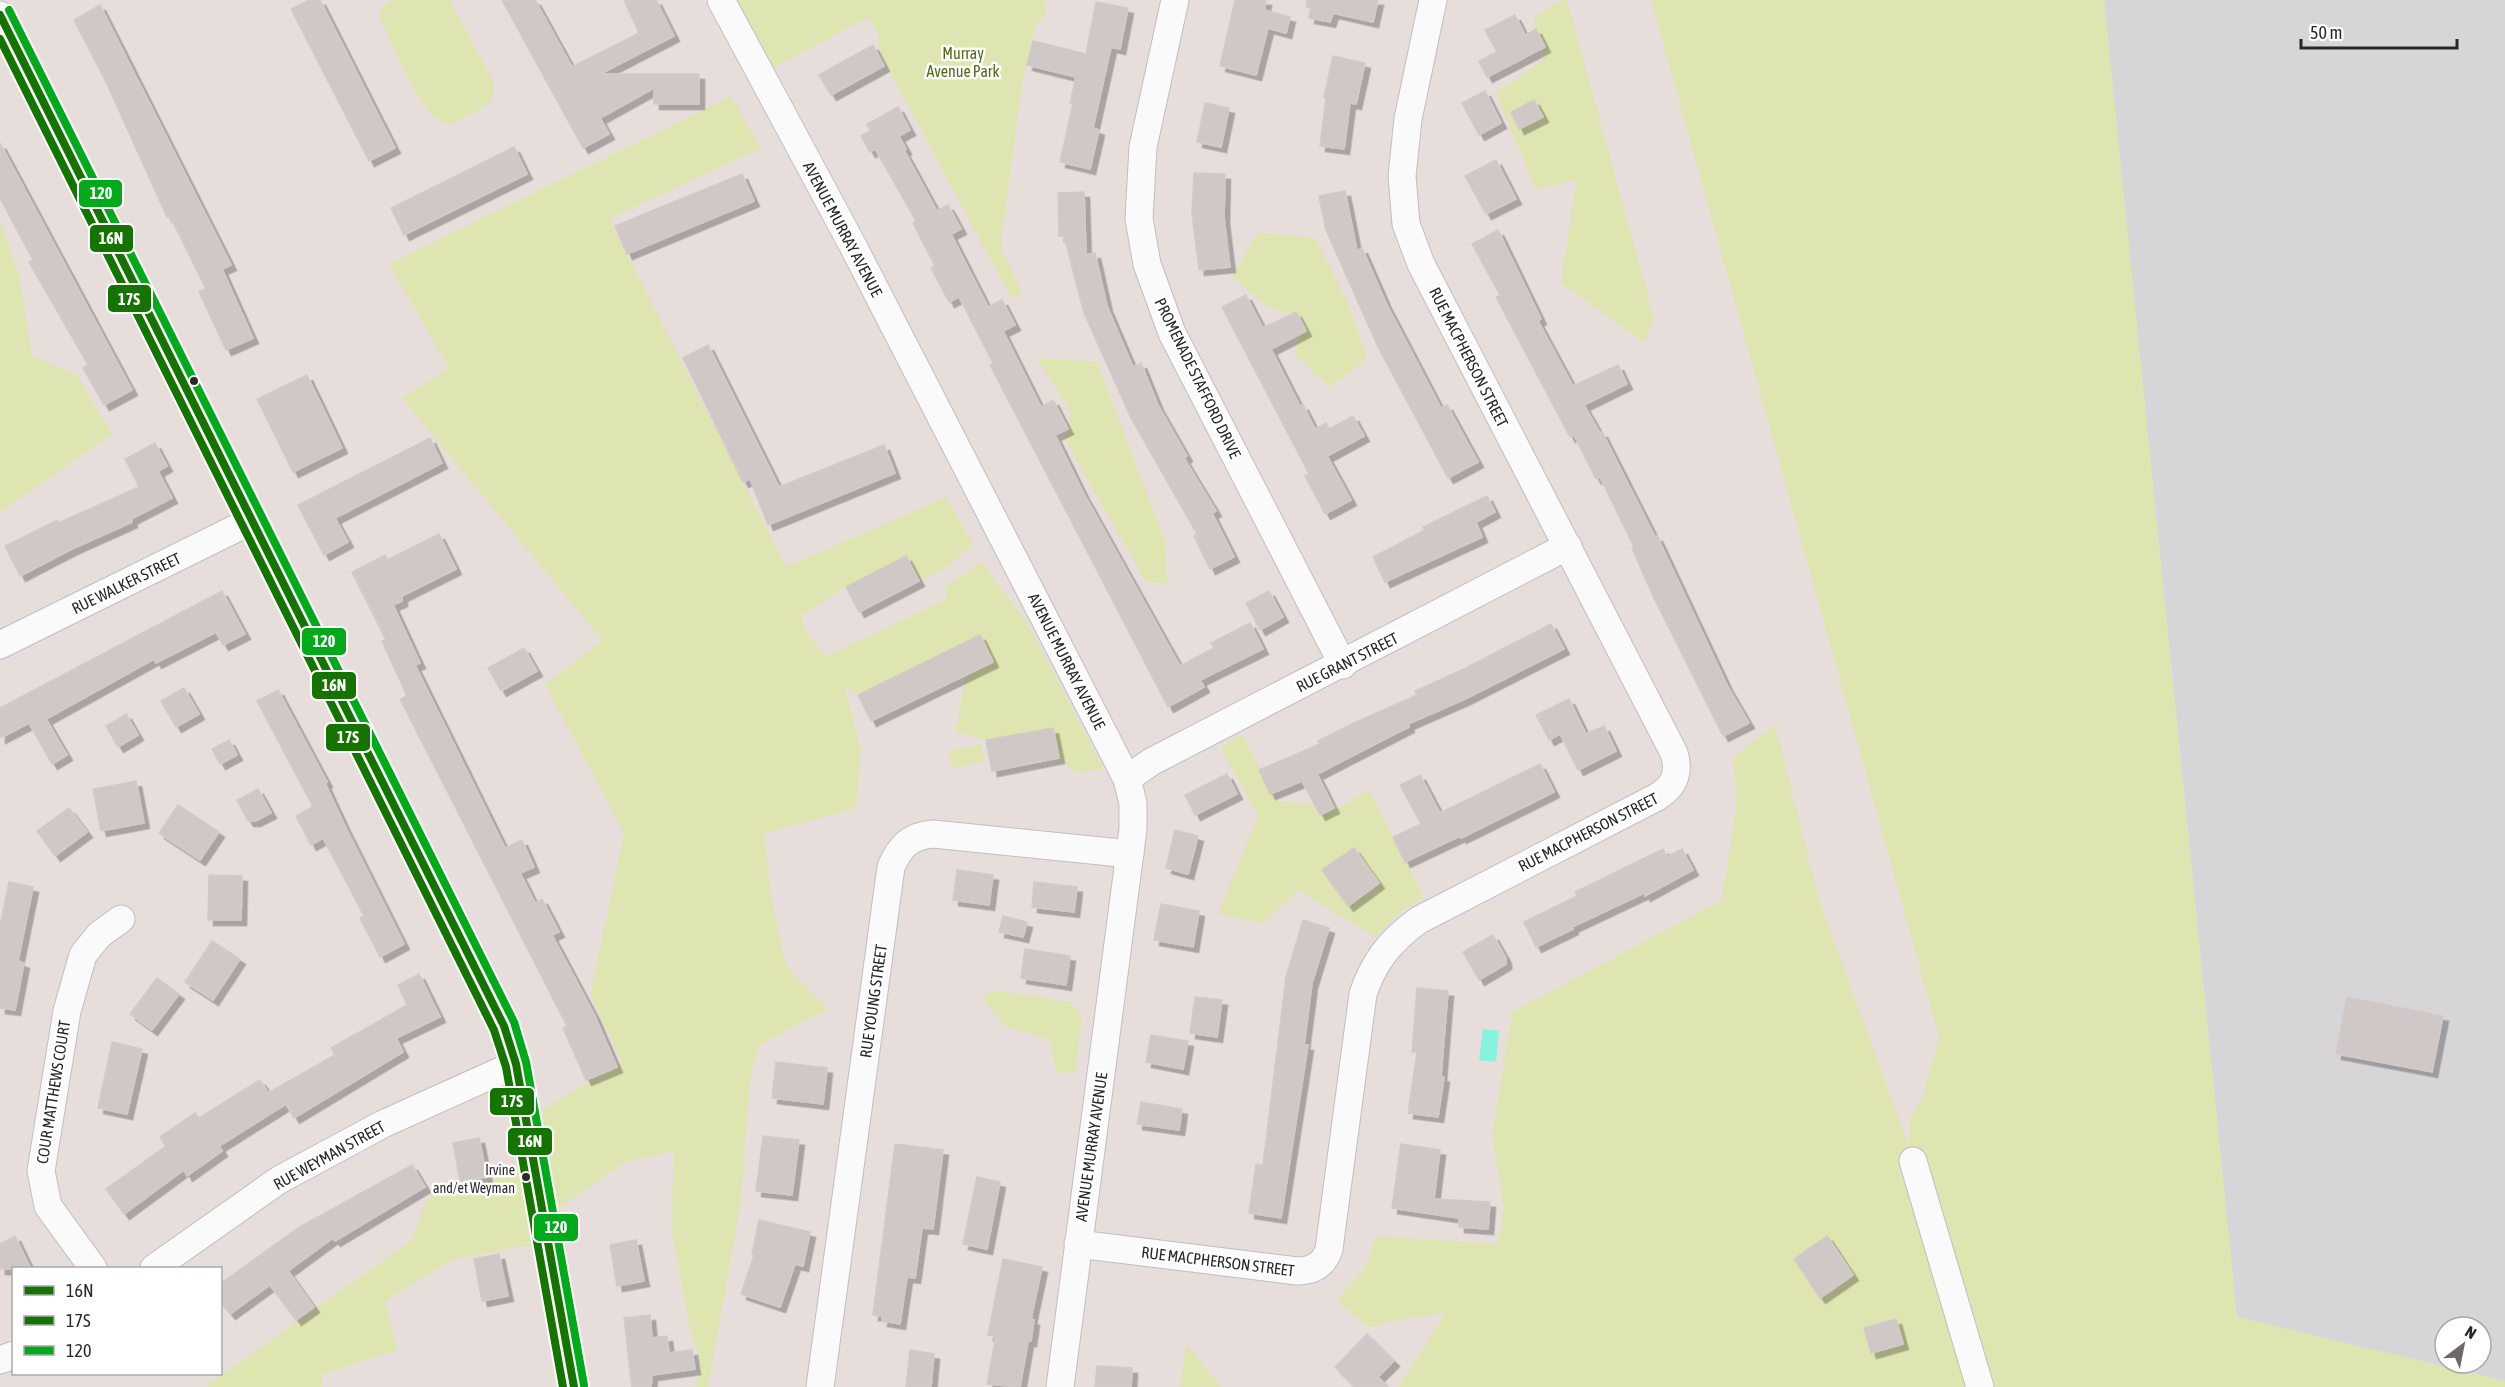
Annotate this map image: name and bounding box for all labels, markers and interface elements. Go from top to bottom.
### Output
scale bar [2301,12,2457,50]
text: 50 m [2310,22,2342,43]
park label: Murray Avenue Park [926,44,1000,80]
street label: AVENUE MURRAY AVENUE [800,158,886,300]
line badge: 120 [78,179,123,208]
text: 120 [90,184,113,202]
line badge: 16N [89,224,134,253]
text: 16N [99,229,123,247]
line badge: 17S [107,284,152,313]
street label: RUE MACPHERSON STREET [1426,284,1512,430]
text: 17S [118,290,140,308]
street label: PROMENADE STAFFORD DRIVE [1151,295,1245,461]
unlabelled marker [188,375,200,387]
street label: RUE WALKER STREET [69,549,183,617]
street label: AVENUE MURRAY AVENUE [1025,590,1109,732]
line badge: 120 [301,627,347,656]
street label: RUE GRANT STREET [1293,629,1401,695]
text: 120 [313,632,336,650]
line badge: 16N [311,671,357,700]
text: 16N [322,676,346,694]
line badge: 17S [325,723,371,752]
text: 17S [337,728,359,746]
street label: RUE MACPHERSON STREET [1515,789,1661,875]
street label: RUE YOUNG STREET [856,943,890,1059]
street label: COUR MATTHEWS COURT [33,1019,73,1165]
street label: AVENUE MURRAY AVENUE [1072,1071,1110,1223]
line badge: 17S [489,1087,535,1116]
text: 17S [501,1092,523,1110]
street label: RUE WEYMAN STREET [270,1117,388,1193]
line badge: 16N [507,1127,553,1156]
text: 16N [518,1132,542,1150]
place label: Irvine and/et Weyman [433,1162,515,1196]
marker: Irvine and/et Weyman [520,1171,532,1183]
line badge: 120 [533,1213,579,1242]
text: 120 [545,1218,568,1236]
street label: RUE MACPHERSON STREET [1140,1243,1296,1279]
legend [12,1267,222,1375]
text: 16N [66,1280,94,1301]
text: 17S [66,1310,91,1331]
north arrow [2433,1315,2493,1375]
text: N [2462,1322,2480,1342]
text: 120 [66,1340,91,1361]

